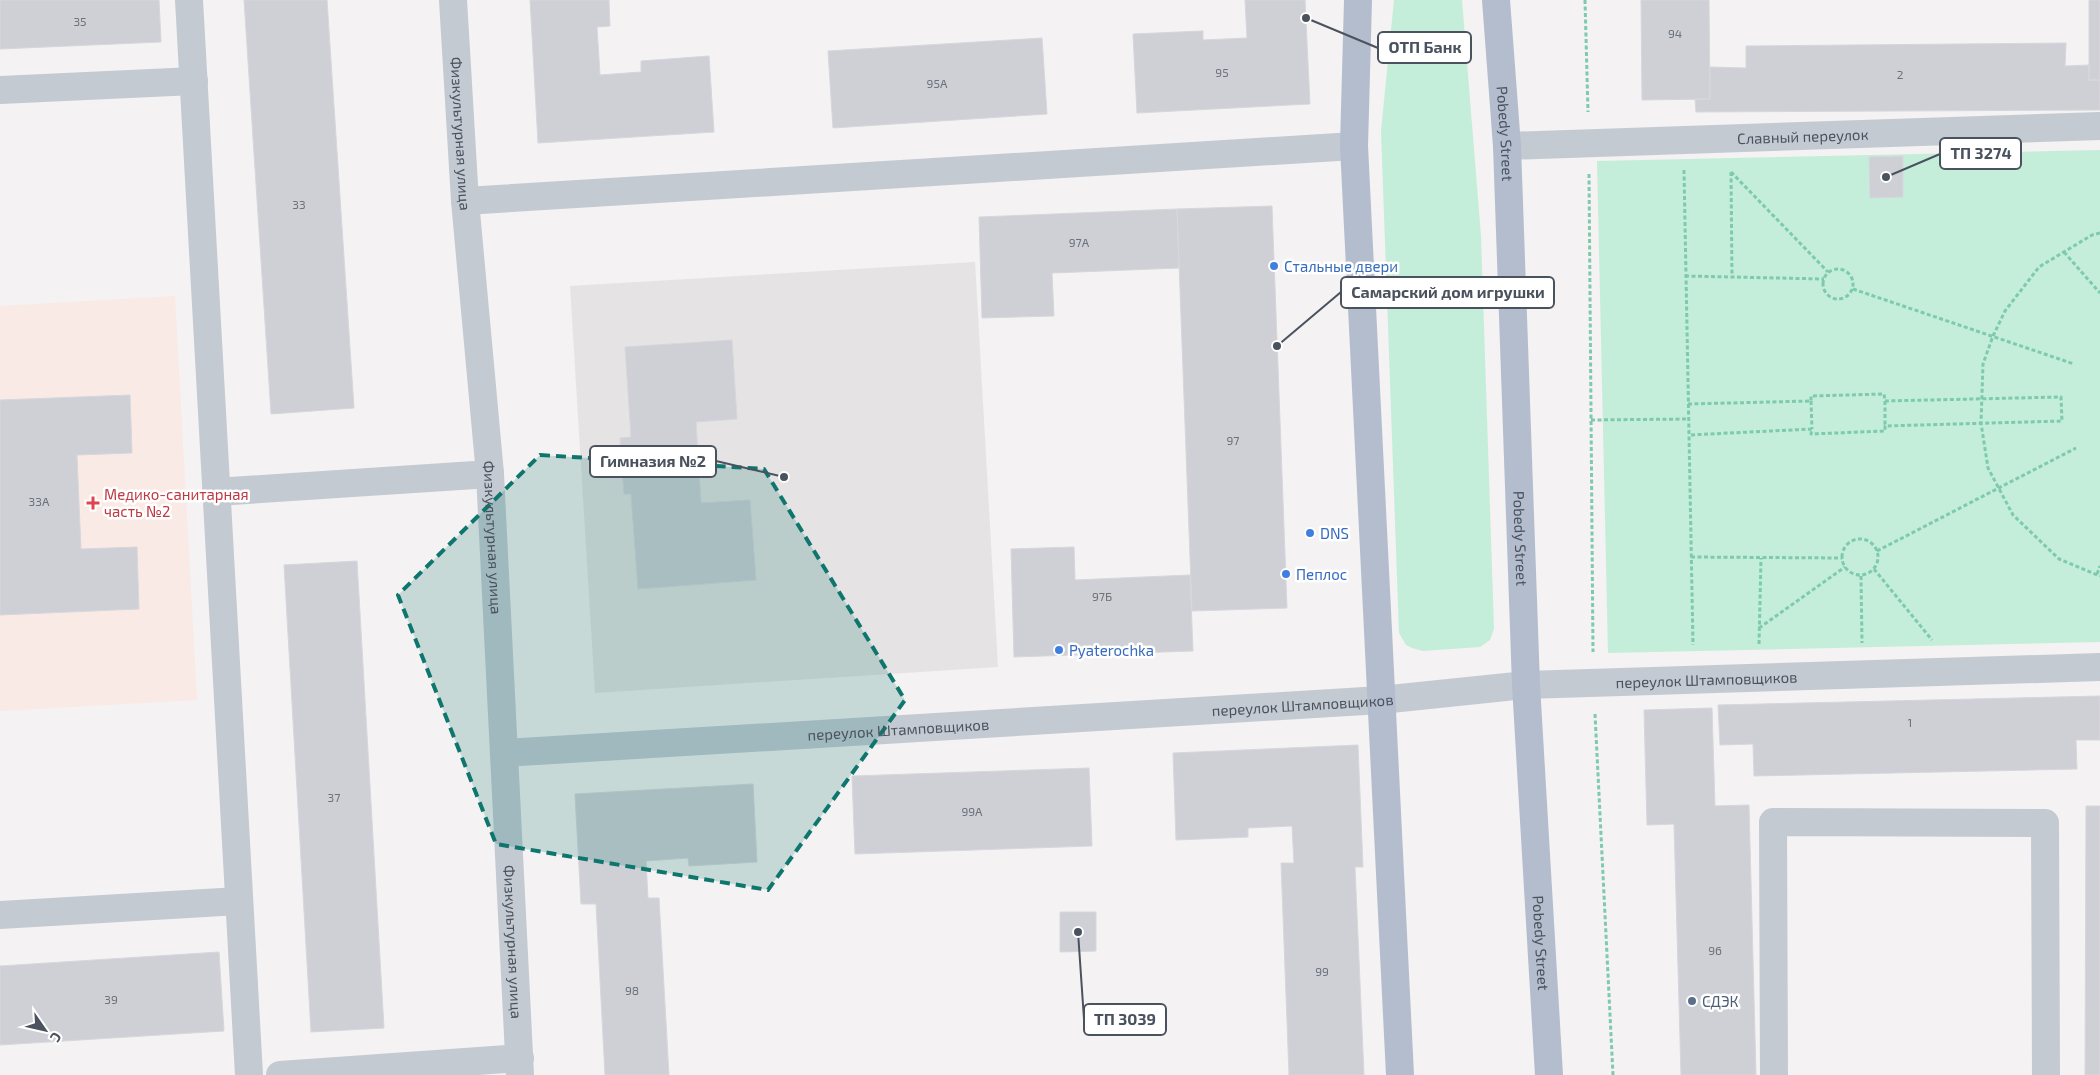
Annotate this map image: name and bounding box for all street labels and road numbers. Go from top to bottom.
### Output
street label: Физкультурная улица [447,56,475,211]
street label: Pobedy Street [1494,85,1517,182]
street label: Славный переулок [1737,125,1869,147]
street label: Физкультурная улица [480,460,506,615]
street label: Pobedy Street [1510,490,1532,587]
street label: переулок Штамповщиков [1615,667,1798,691]
street label: переулок Штамповщиков [1211,690,1394,719]
street label: переулок Штамповщиков [807,715,990,744]
street label: Физкультурная улица [501,865,526,1019]
street label: Pobedy Street [1529,895,1553,991]

